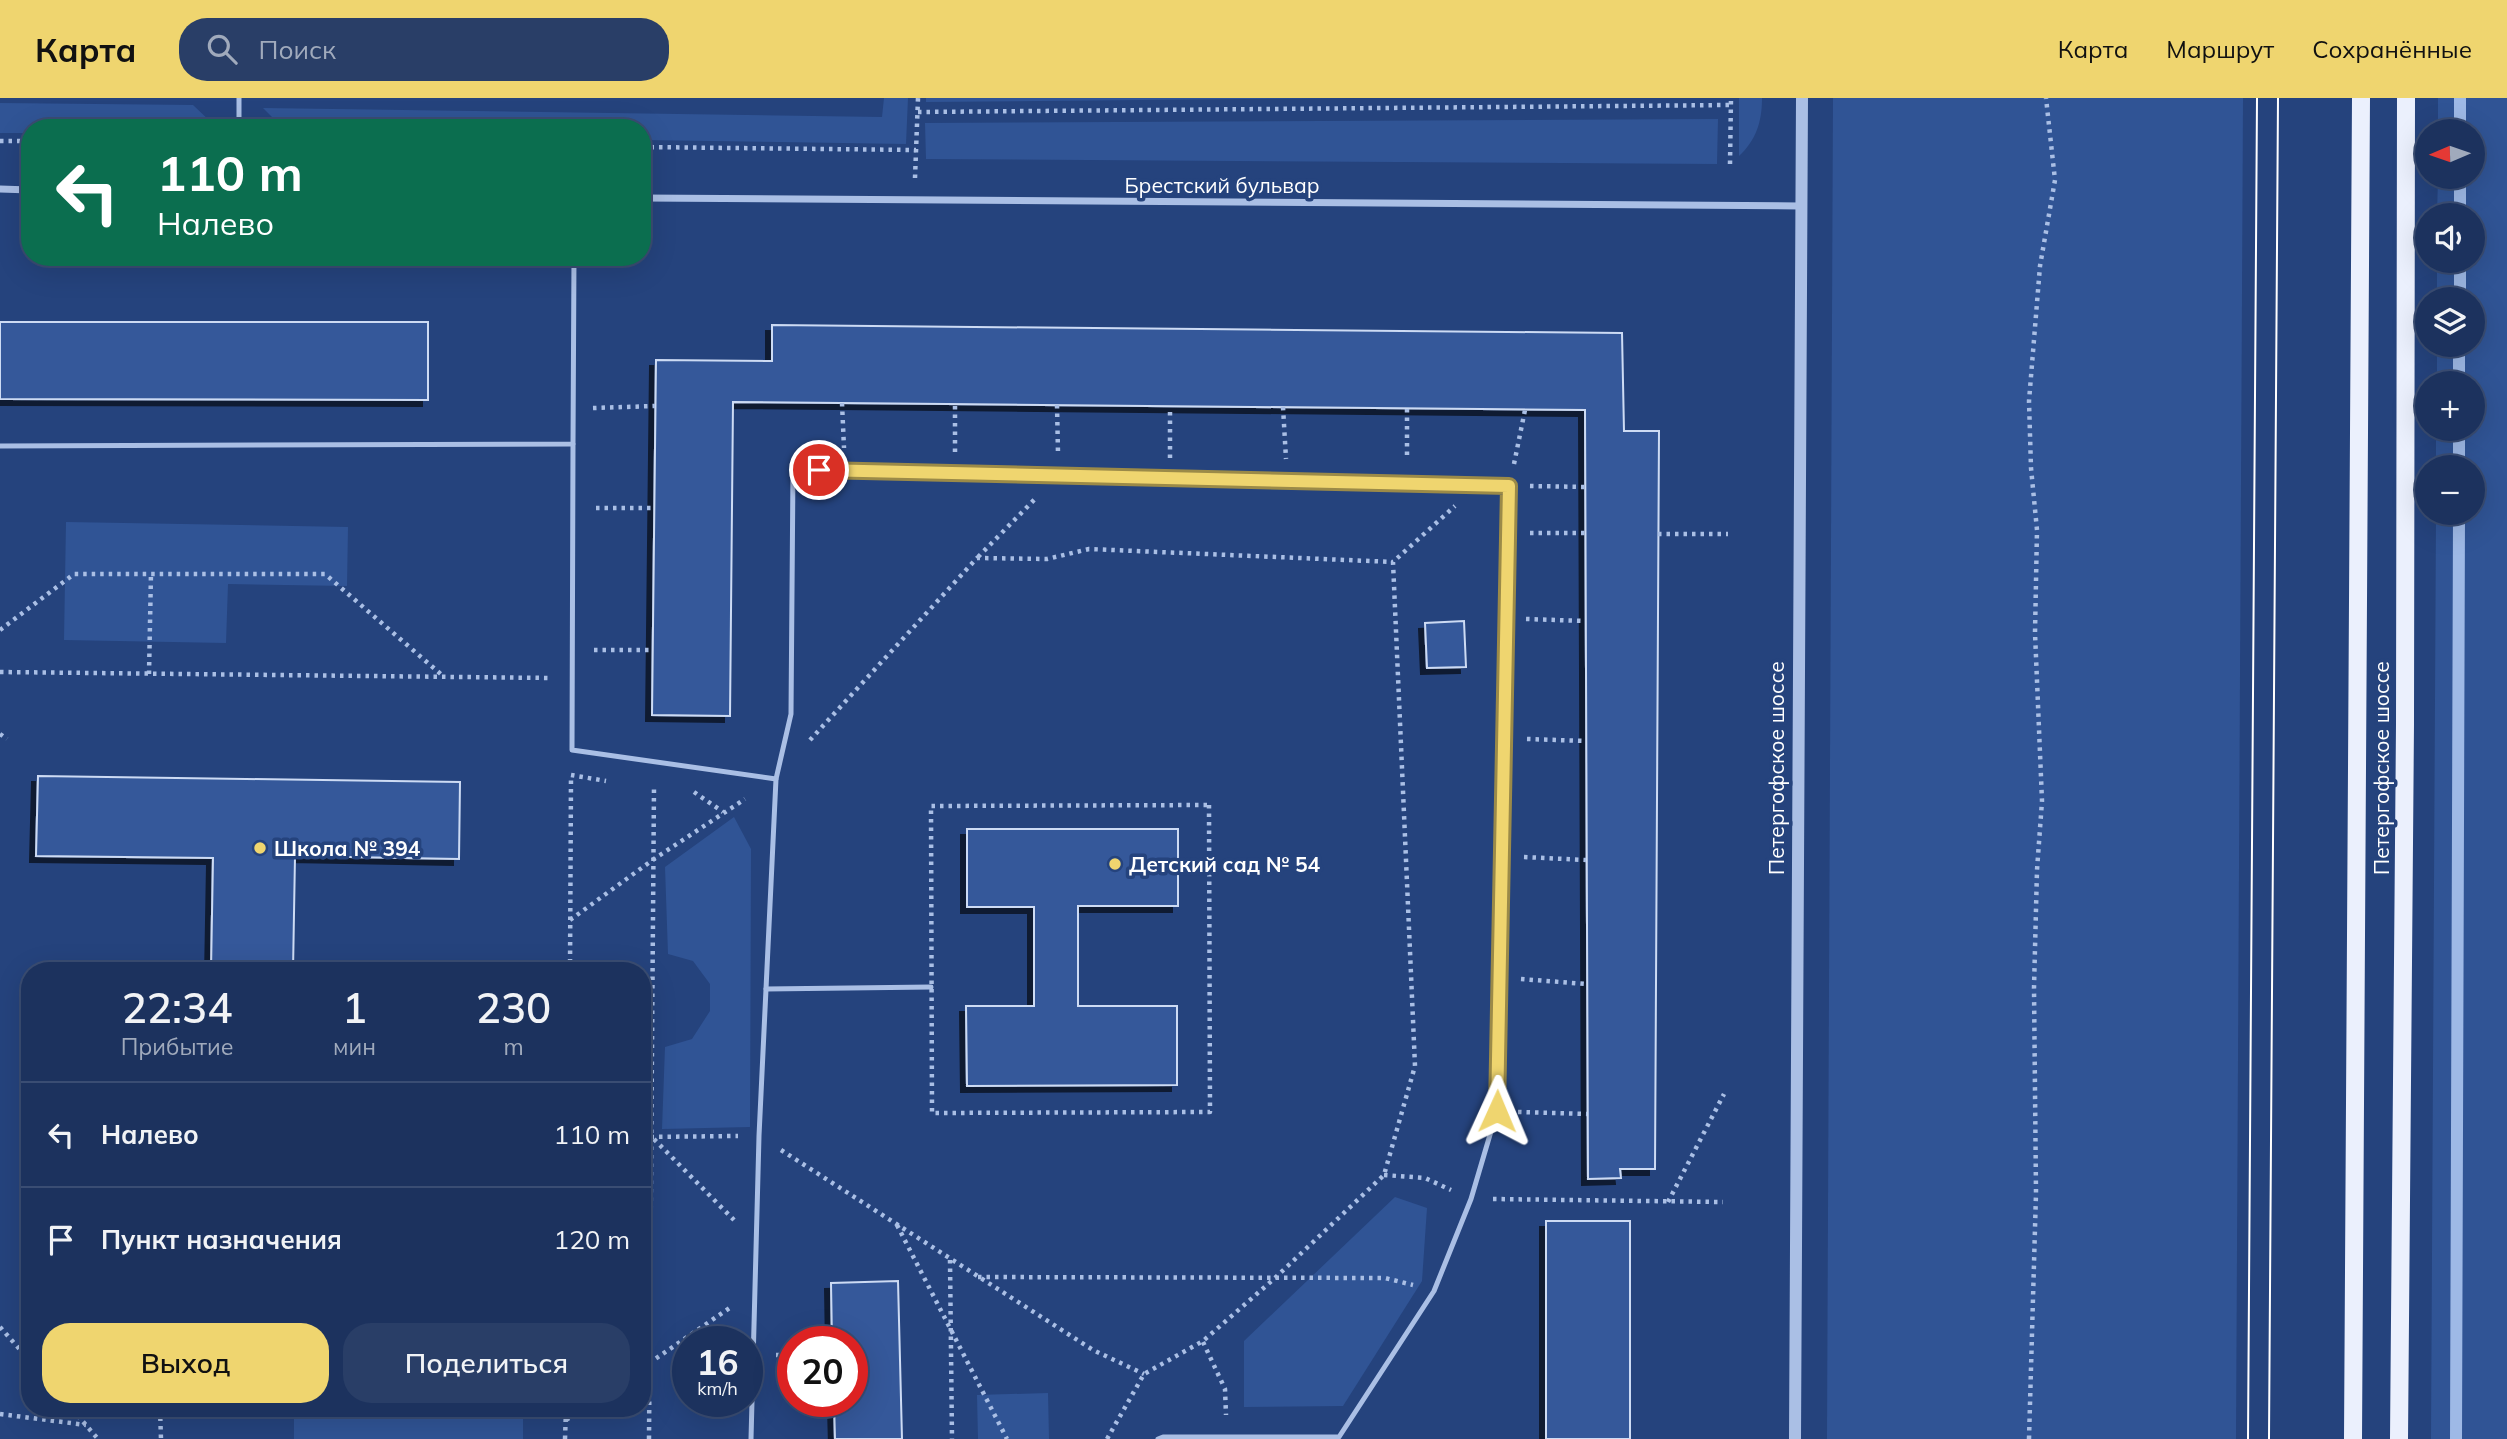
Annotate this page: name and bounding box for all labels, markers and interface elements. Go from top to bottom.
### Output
search box [179,18,669,81]
text: Карта [35,29,137,70]
icon: search [203,30,241,68]
text: Поиск [259,33,336,66]
text: Карта [2058,34,2128,64]
text: Маршрут [2166,34,2274,64]
text: Сохранённые [2312,34,2472,64]
north arrow [2415,119,2485,189]
map controls [2415,119,2485,525]
text: 110 m [157,142,303,203]
icon: left [42,147,133,238]
street label: Брестский бульвар [1124,172,1320,198]
text: Налево [157,203,274,243]
button: sound [2415,203,2485,273]
button: layers [2415,287,2485,357]
button: + [2415,371,2485,441]
pin [789,440,849,500]
icon: arrive [800,451,838,489]
button: − [2415,455,2485,525]
street label: Петергофское шоссе [1763,661,1789,875]
street label: Петергофское шоссе [2368,661,2394,875]
place label: Школа № 394 [274,835,421,861]
marker: Школа № 394 [252,840,268,856]
place label: Детский сад № 54 [1129,851,1321,877]
marker: Детский сад № 54 [1107,856,1123,872]
text: 22:34 [122,981,232,1034]
text: 1 [342,981,367,1034]
text: 230 [476,981,551,1034]
text: Прибытие [121,1032,233,1061]
text: мин [333,1032,376,1061]
text: m [503,1032,524,1061]
position arrow [1460,1074,1534,1148]
icon: left [42,1116,80,1154]
text: Налево [101,1118,199,1151]
text: 110 m [554,1118,630,1151]
icon: arrive [42,1221,80,1259]
text: Пункт назначения [101,1223,342,1256]
text: 120 m [554,1223,630,1256]
button: Выход [42,1323,329,1403]
button: Поделиться [343,1323,630,1403]
speed limit sign: 20 [777,1326,868,1417]
text: 16 [696,1340,739,1384]
text: km/h [697,1377,738,1400]

